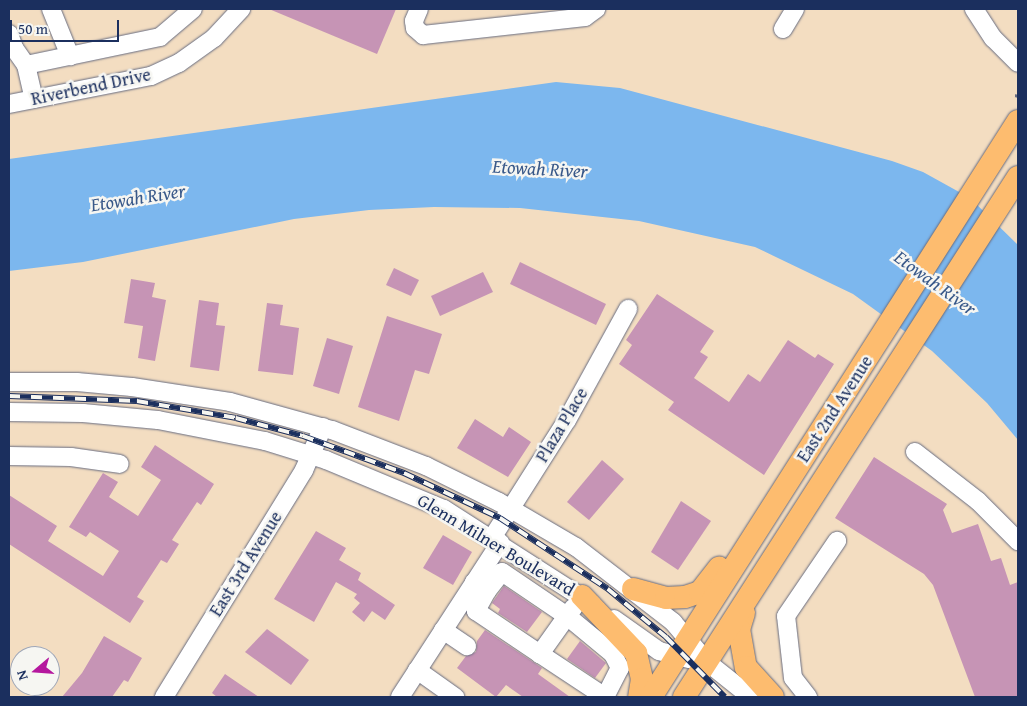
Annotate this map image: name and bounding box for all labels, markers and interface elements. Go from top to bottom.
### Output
scale bar [12,10,121,42]
text: 50 m [18,18,48,39]
street label: Riverbend Drive [29,64,153,110]
water label: Etowah River [492,155,588,183]
water label: Etowah River [89,179,187,217]
water label: Etowah River [890,246,980,320]
street label: East 2nd Avenue [793,352,877,466]
street label: Plaza Place [531,384,593,466]
street label: Glenn Milner Boulevard [413,489,579,601]
street label: East 3rd Avenue [205,507,287,621]
north arrow [10,646,60,696]
text: N [11,668,33,683]

